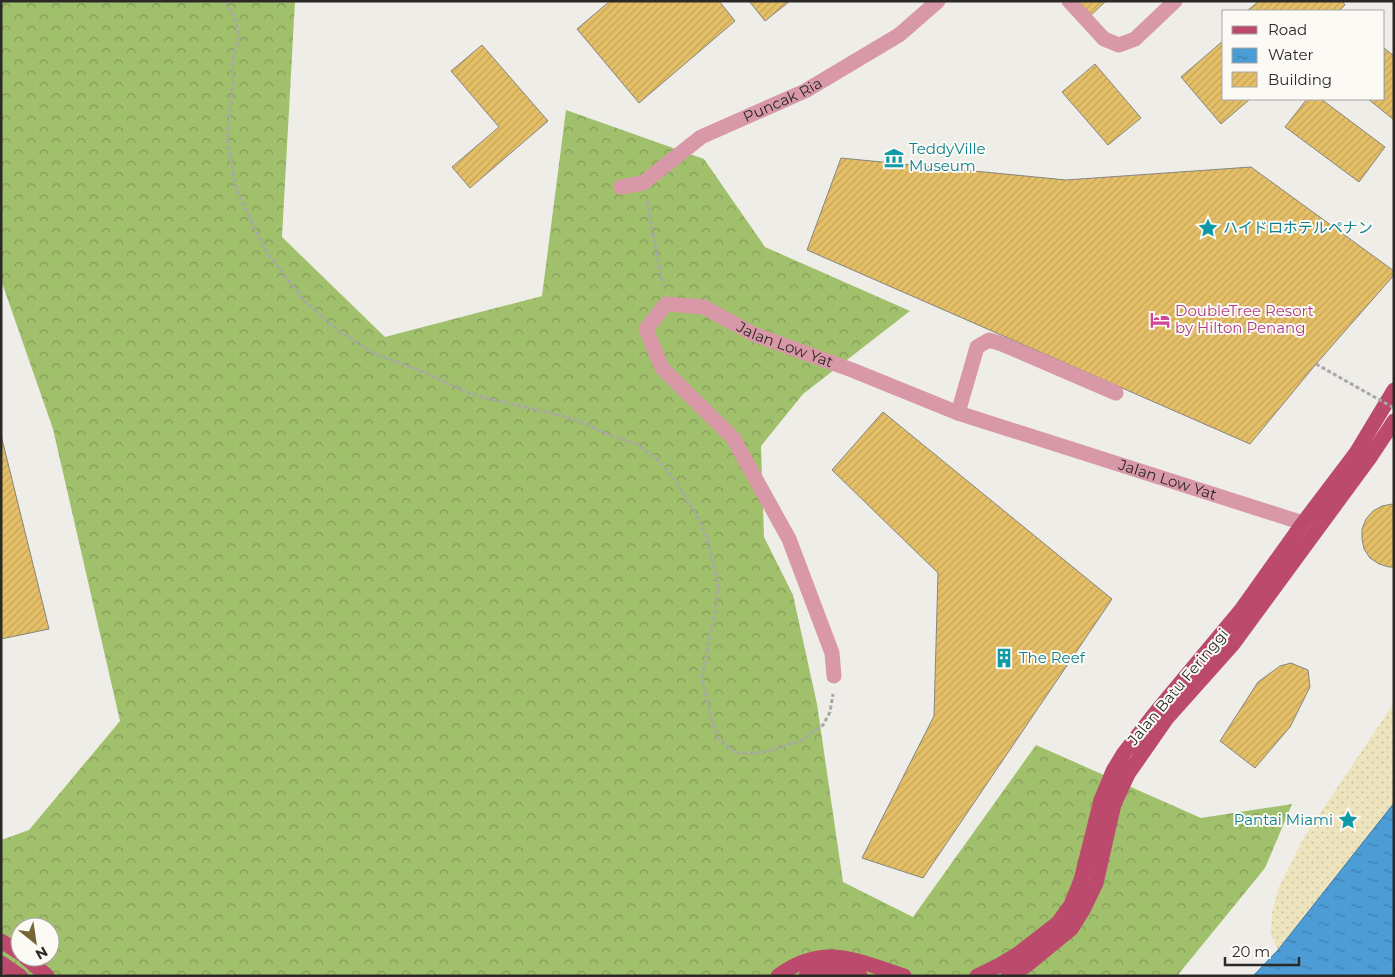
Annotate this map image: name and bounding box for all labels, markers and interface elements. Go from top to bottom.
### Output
legend [1222,10,1385,100]
text: Road [1268,20,1307,39]
text: Water [1268,45,1314,64]
text: Building [1268,70,1332,89]
street label: Puncak Ria [740,73,825,126]
place label: TeddyVille Museum [909,139,986,175]
museum icon: TeddyVille Museum [883,147,905,169]
place icon: ハイドロホテルペナン [1197,217,1219,239]
place label: ハイドロホテルペナン [1223,218,1373,237]
place label: DoubleTree Resort by Hilton Penang [1175,301,1314,337]
hotel icon: DoubleTree Resort by Hilton Penang [1149,309,1171,331]
street label: Jalan Low Yat [733,316,836,371]
street label: Jalan Low Yat [1115,454,1219,504]
street label: Jalan Batu Feringgi [1123,624,1232,750]
building icon: The Reef [993,647,1015,669]
place label: The Reef [1019,648,1086,667]
place icon: Pantai Miami [1337,809,1359,831]
place label: Pantai Miami [1234,810,1333,829]
north arrow [10,917,60,967]
scale bar [1225,934,1299,966]
text: 20 m [1232,942,1270,961]
text: N [32,943,51,964]

